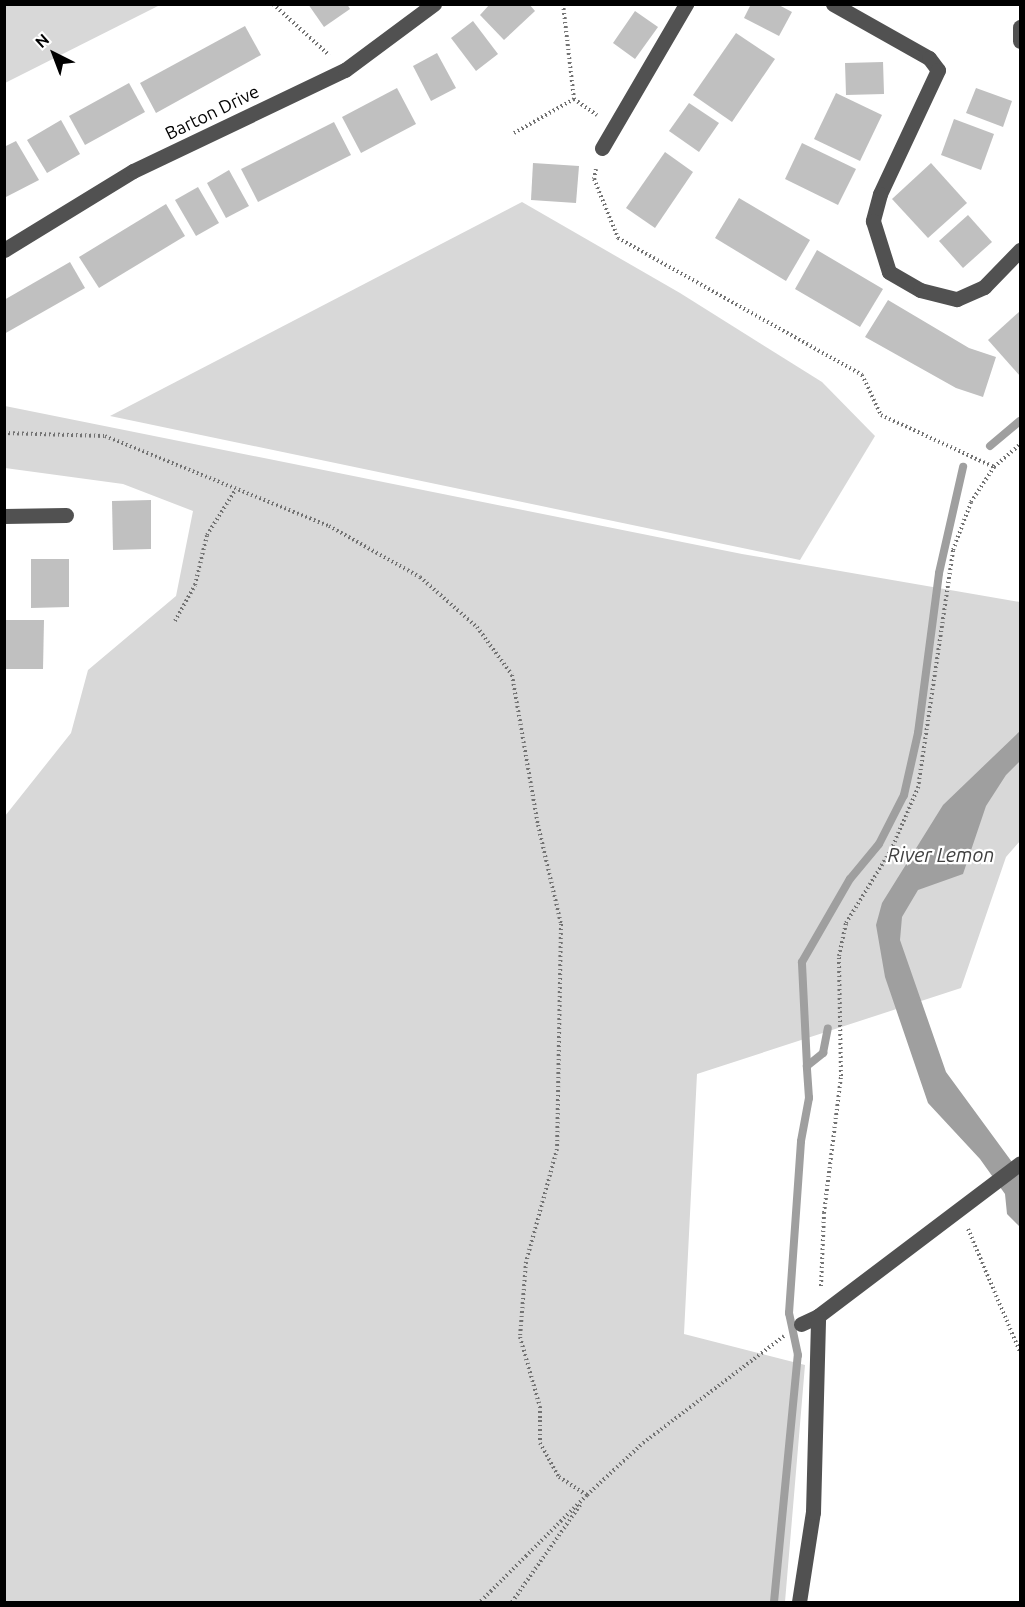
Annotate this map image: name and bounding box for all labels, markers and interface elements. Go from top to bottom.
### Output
north arrow [24,24,84,84]
text: N [31,30,52,51]
street label: Barton Drive [161,80,263,144]
water label: River Lemon [888,842,994,866]

